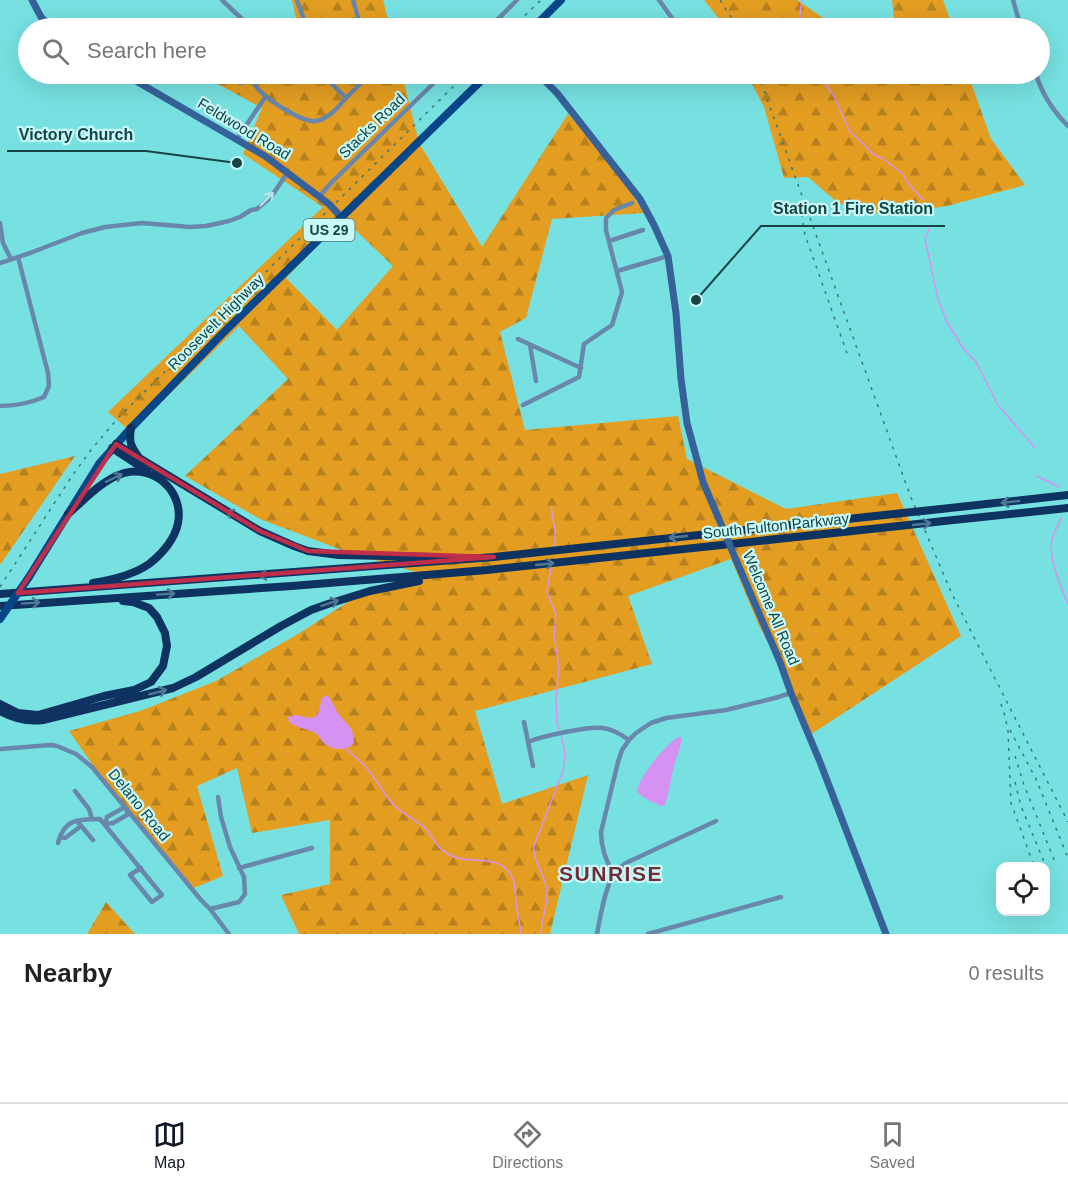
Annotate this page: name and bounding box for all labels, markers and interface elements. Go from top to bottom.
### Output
search box [18,18,1050,84]
icon: search [39,35,72,68]
text: Search here [87,38,207,63]
street label: Stacks Road [335,90,408,161]
street label: Feldwood Road [195,94,294,163]
callout: Victory Church [7,117,146,151]
text: Victory Church [19,126,133,143]
one-way arrow [259,192,274,207]
callout: Station 1 Fire Station [761,192,945,226]
text: Station 1 Fire Station [773,200,933,217]
road number: US 29 [304,219,354,241]
street label: Roosevelt Highway [164,270,267,373]
one-way arrow [104,472,122,484]
one-way arrow [1000,496,1020,507]
one-way arrow [226,509,243,521]
street label: South Fulton Parkway [702,509,850,542]
one-way arrow [911,518,931,529]
one-way arrow [668,532,688,543]
street label: Welcome All Road [740,548,803,667]
one-way arrow [534,558,554,569]
one-way arrow [258,570,278,581]
one-way arrow [156,588,176,599]
one-way arrow [321,597,339,608]
one-way arrow [21,598,41,609]
one-way arrow [148,686,167,697]
street label: Delano Road [105,765,174,844]
district label: SUNRISE [559,862,663,885]
map controls [996,862,1050,916]
button: locate [996,862,1050,916]
text: Nearby [24,958,112,988]
text: 0 results [968,962,1044,984]
tab: Map [153,1118,186,1172]
tab: Directions [492,1118,563,1172]
tab: Saved [870,1118,915,1172]

